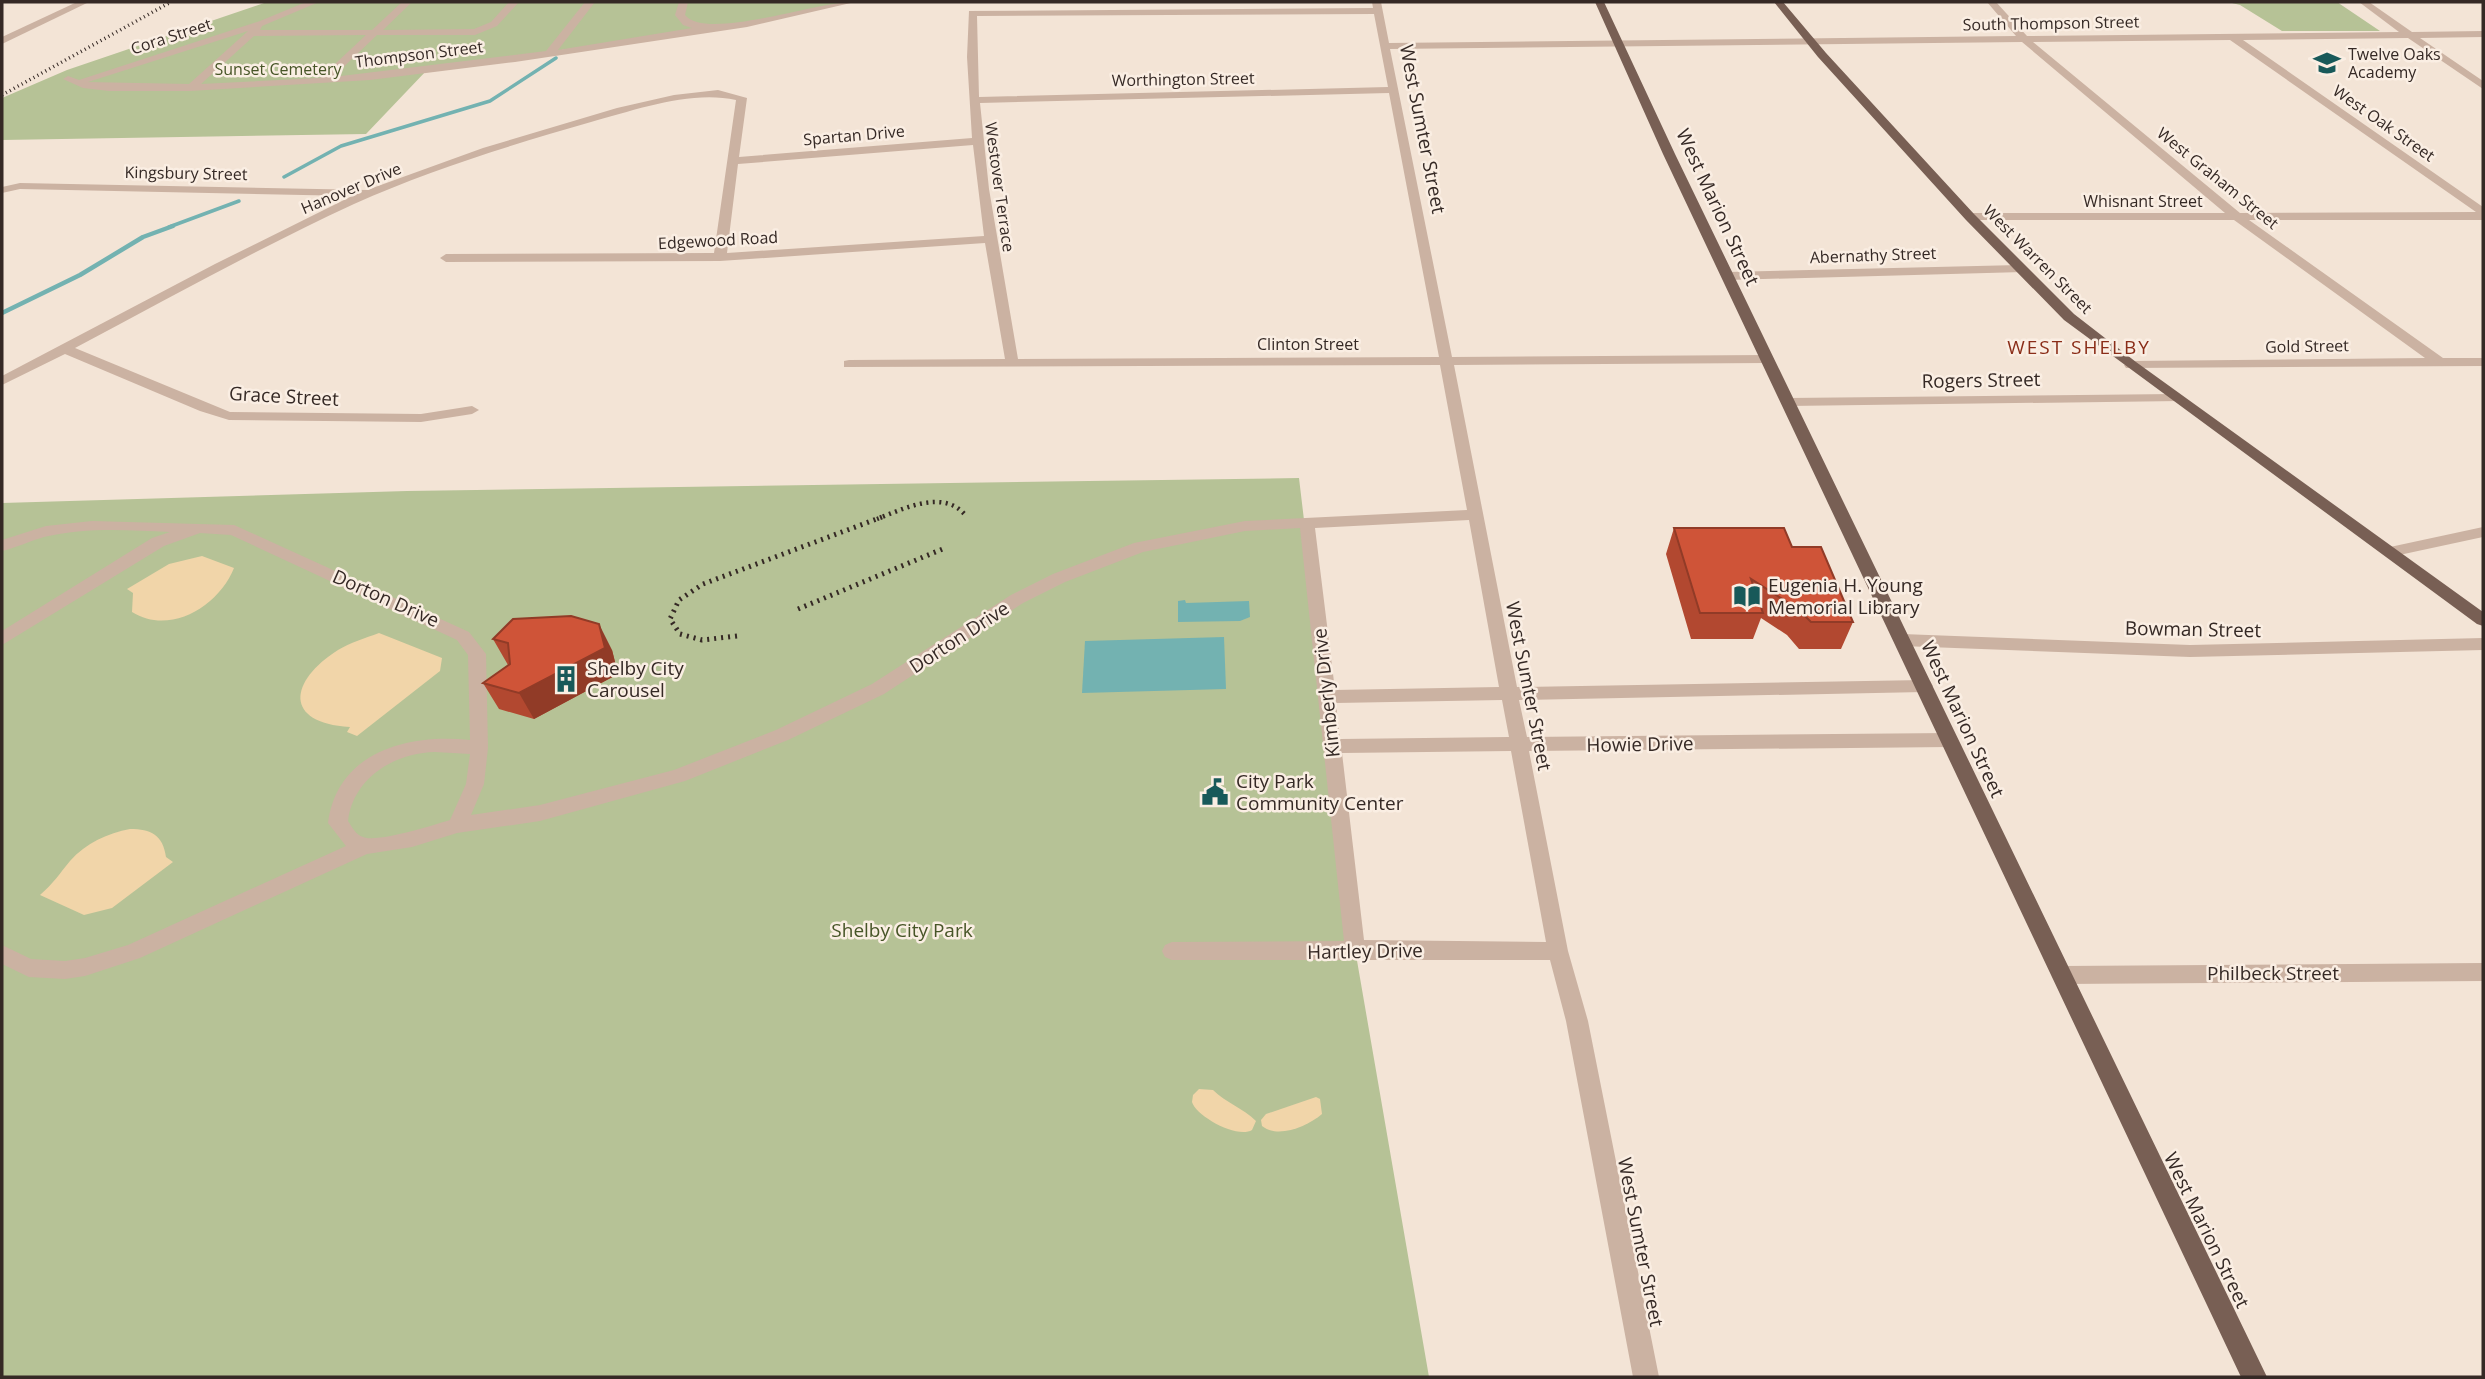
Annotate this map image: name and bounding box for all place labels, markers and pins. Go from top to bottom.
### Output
place label: Twelve Oaks Academy [2348,43,2441,83]
school or university icon: Twelve Oaks Academy [2312,48,2342,78]
place label: Eugenia H. Young Memorial Library [1768,572,1923,620]
library icon: Eugenia H. Young Memorial Library [1732,581,1762,611]
place label: Shelby City Carousel [587,655,684,703]
building icon: Shelby City Carousel [551,664,581,694]
place label: City Park Community Center [1236,768,1404,816]
public building icon: City Park Community Center [1200,777,1230,807]

